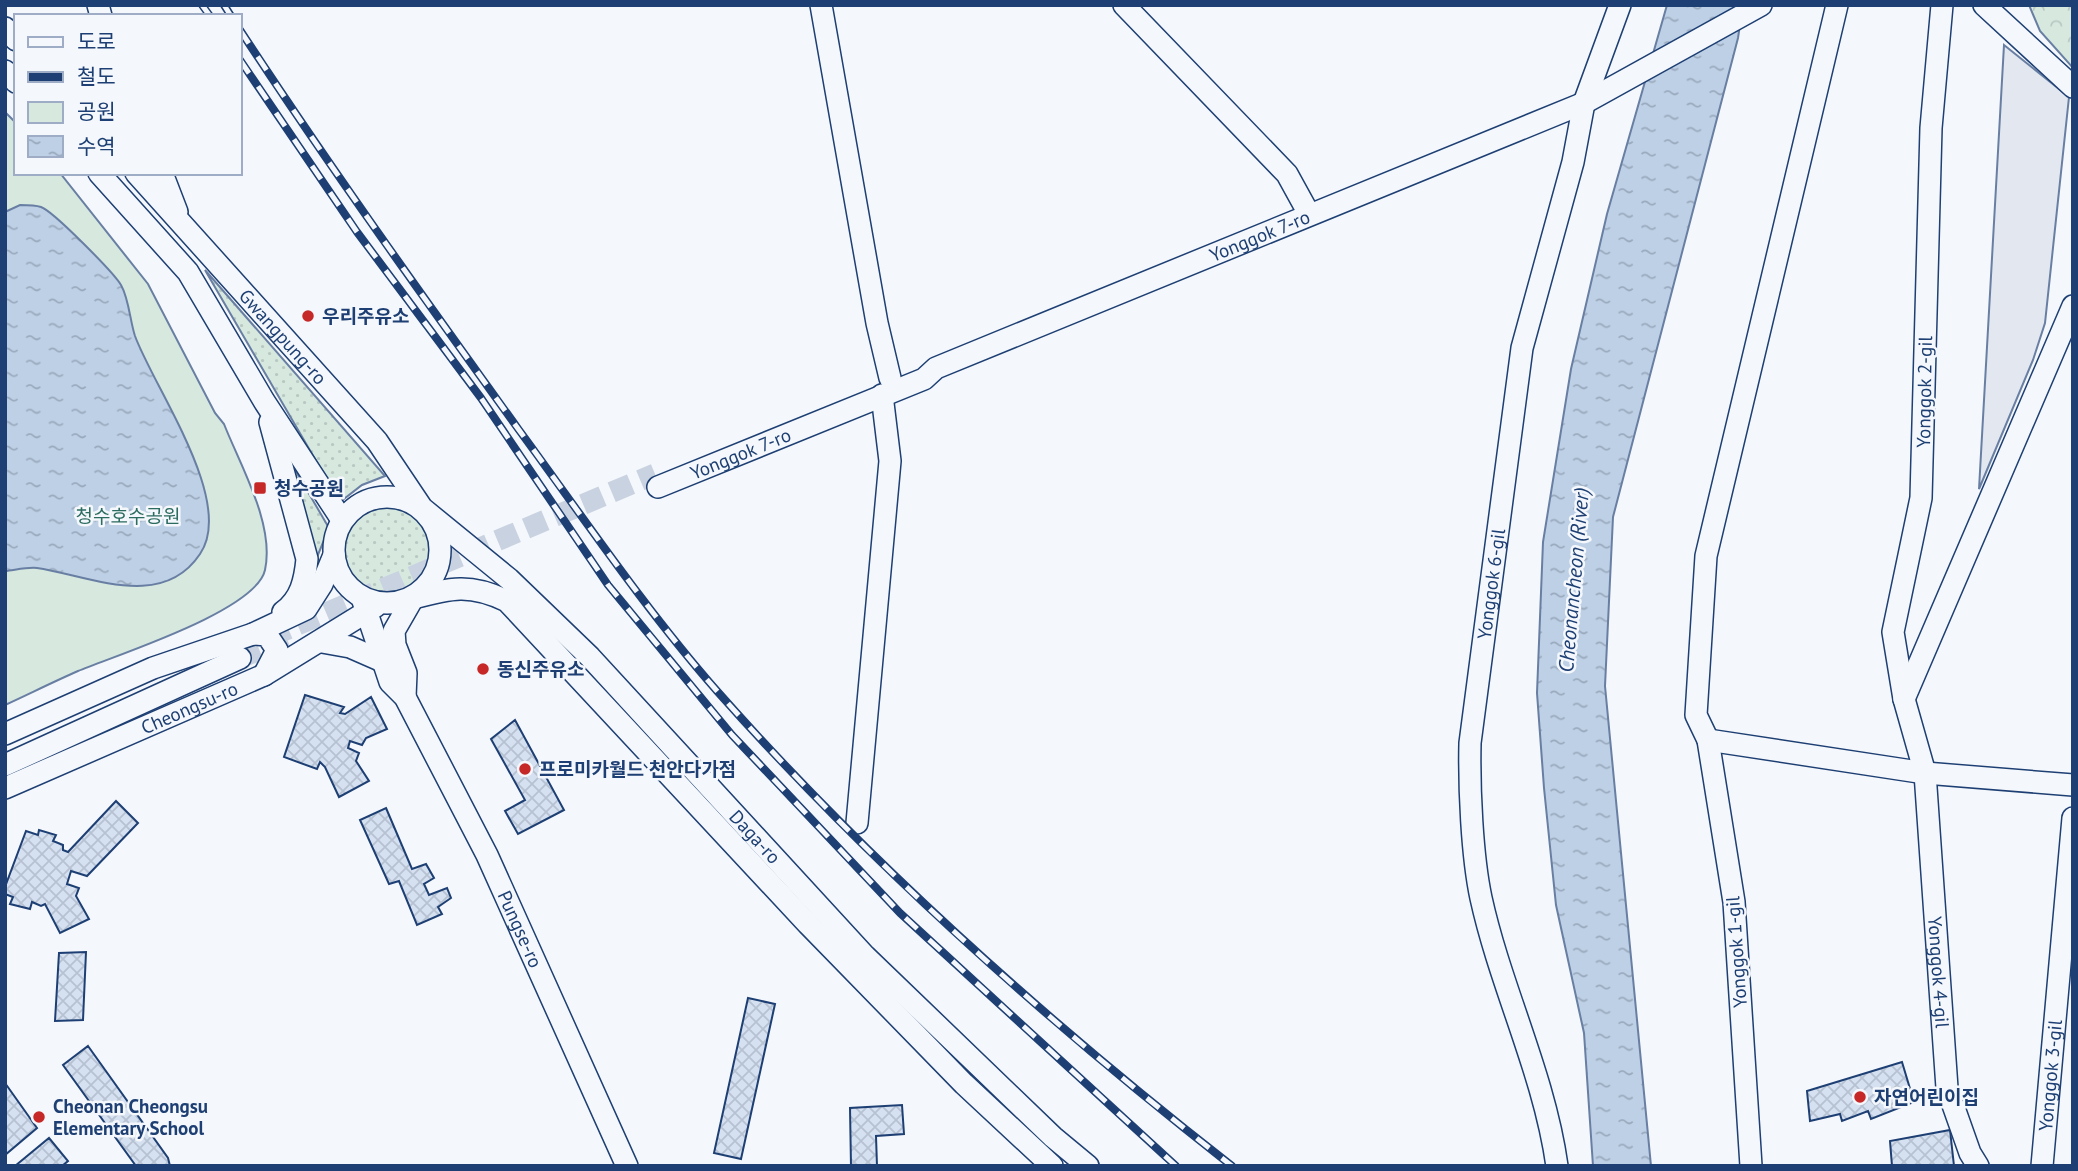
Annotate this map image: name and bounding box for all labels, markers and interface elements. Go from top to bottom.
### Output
legend [14,14,242,175]
text: 도로 [77,28,116,55]
text: 철도 [77,63,116,90]
text: 공원 [77,98,116,125]
text: 수역 [77,133,116,160]
street label: Yonggok 7-ro [1206,204,1313,267]
street label: Gwangpung-ro [234,284,332,389]
place label: 우리주유소 [322,304,409,328]
marker: 우리주유소 [300,308,316,324]
street label: Yonggok 2-gil [1911,335,1937,448]
street label: Yonggok 7-ro [687,422,794,485]
place label: 청수공원 [274,476,344,500]
marker: 청수공원 [252,480,268,496]
water label: Cheonancheon (River) [1552,486,1595,673]
park label: 청수호수공원 [76,504,180,528]
street label: Yonggok 6-gil [1472,526,1510,641]
place label: 동신주유소 [497,657,584,681]
marker: 동신주유소 [475,661,491,677]
street label: Cheongsu-ro [137,676,241,739]
place label: 프로미카월드 천안다가점 [539,757,736,781]
marker: 프로미카월드 천안다가점 [517,761,533,777]
street label: Daga-ro [724,805,786,869]
street label: Pungse-ro [493,887,548,971]
street label: Yonggok 1-gil [1720,895,1752,1009]
street label: Yonggok 4-gil [1923,916,1955,1029]
street label: Yonggok 3-gil [2033,1018,2067,1132]
place label: 자연어린이집 [1874,1085,1979,1109]
marker: 자연어린이집 [1852,1089,1868,1105]
place label: Cheonan Cheongsu Elementary School [53,1094,208,1140]
marker: Cheonan Cheongsu Elementary School [31,1109,47,1125]

